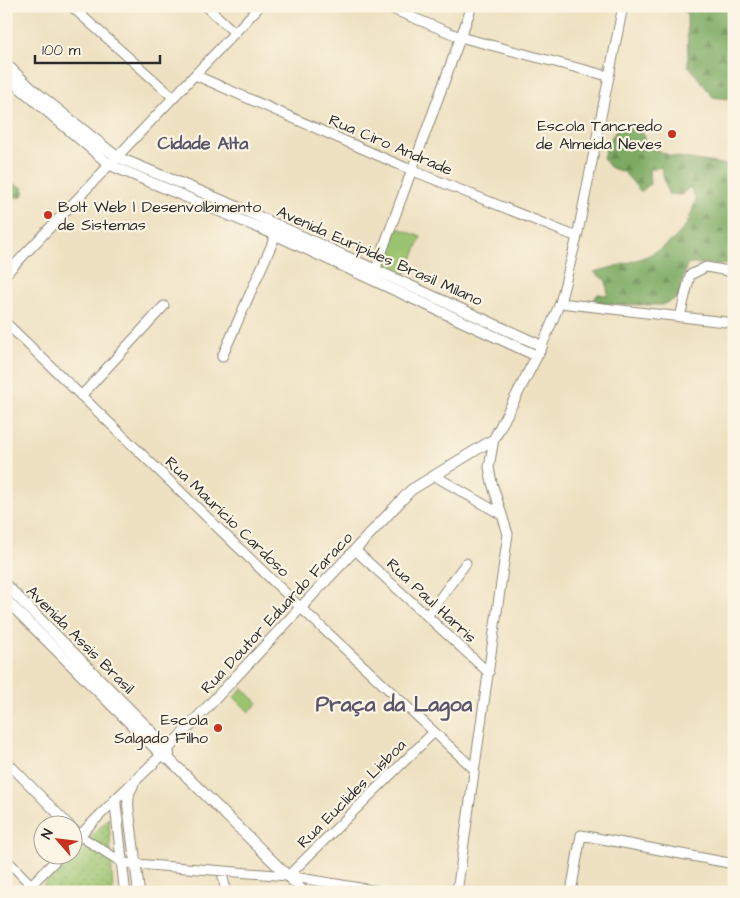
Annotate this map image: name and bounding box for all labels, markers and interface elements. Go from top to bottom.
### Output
scale bar [35,32,160,64]
text: 100 m [42,40,81,61]
street label: Rua Ciro Andrade [325,109,456,181]
place label: Escola Tancredo de Almeida Neves [536,115,662,155]
marker: Escola Tancredo de Almeida Neves [666,128,678,140]
district label: Cidade Alta [158,131,249,156]
place label: Bolt Web l Desenvolbimento de Sistemas [58,196,261,236]
street label: Avenida Euripides Brasil Milano [273,201,486,311]
marker: Bolt Web l Desenvolbimento de Sistemas [42,209,54,221]
street label: Rua Maurício Cardoso [160,451,294,582]
street label: Rua Doutor Eduardo Faraco [196,527,358,698]
street label: Rua Paul Harris [382,553,481,648]
street label: Avenida Assis Brasil [21,581,139,699]
district label: Praça da Lagoa [316,690,473,721]
place label: Escola Salgado Filho [114,709,208,750]
marker: Escola Salgado Filho [212,722,224,734]
street label: Rua Euclides Lisboa [292,734,411,853]
north arrow [32,816,82,866]
text: N [37,826,58,843]

